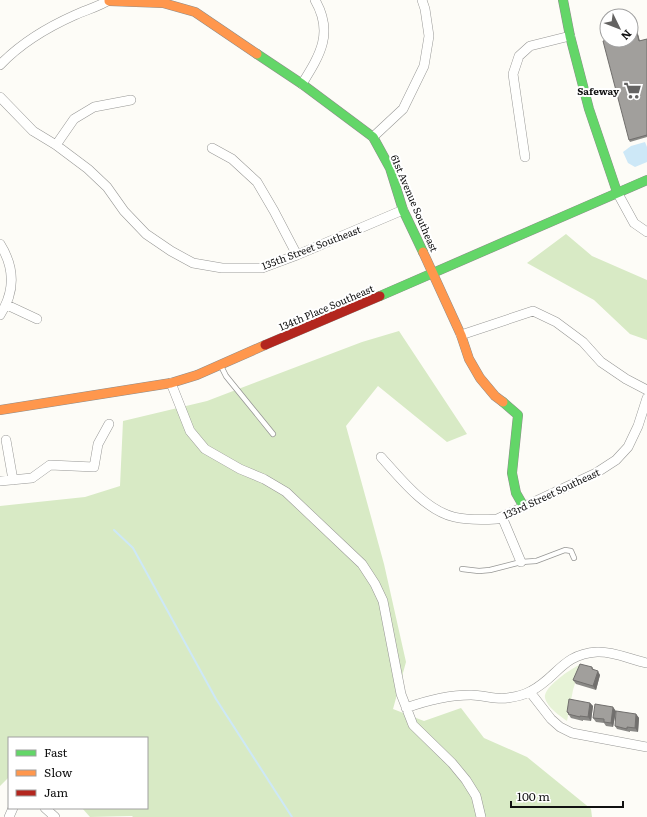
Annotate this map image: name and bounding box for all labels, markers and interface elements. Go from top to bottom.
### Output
north arrow [599,8,639,48]
text: N [618,27,636,44]
supermarket icon: Safeway [622,80,642,100]
place label: Safeway [577,83,620,98]
street label: 61st Avenue Southeast [388,152,442,254]
street label: 135th Street Southeast [259,221,363,273]
street label: 134th Place Southeast [276,280,376,334]
street label: 133rd Street Southeast [500,464,602,522]
legend [8,737,148,809]
text: Fast [44,743,68,761]
text: Slow [44,763,73,781]
text: Jam [44,783,69,801]
scale bar [511,783,623,809]
text: 100 m [517,787,550,805]

